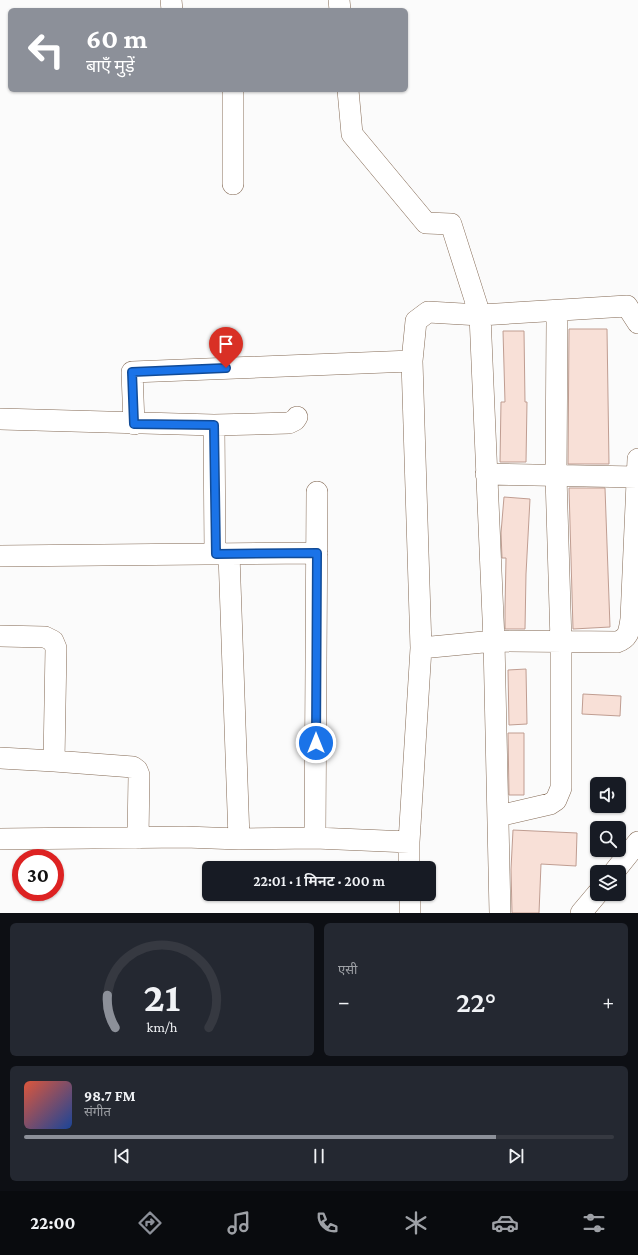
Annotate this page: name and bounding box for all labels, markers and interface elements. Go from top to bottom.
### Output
text: 60 m [86,23,147,54]
icon: left [20,24,72,76]
text: बाएँ मुड़ें [86,56,135,76]
pin [209,327,243,368]
icon: arrive [215,333,237,355]
position arrow [295,722,337,764]
map controls [590,777,626,901]
button: sound [590,777,626,813]
button: search [590,821,626,857]
speed limit sign: 30 [12,849,64,901]
button: layers [590,865,626,901]
text: 22:01 · 1 मिनट · 200 m [253,873,385,889]
text: एसी [338,962,357,977]
text: 21 [144,973,180,1019]
text: 22° [456,985,496,1018]
text: − [338,989,350,1014]
text: + [602,989,614,1014]
text: km/h [147,1018,178,1034]
text: 98.7 FM [84,1088,136,1104]
text: संगीत [84,1104,111,1119]
icon: previous [111,1145,133,1167]
icon: pause [308,1145,330,1167]
icon: next [505,1145,527,1167]
icon: directions [136,1209,164,1237]
icon: music [225,1209,253,1237]
icon: phone [313,1209,341,1237]
icon: climate [402,1209,430,1237]
icon: car [491,1209,519,1237]
icon: filters [580,1209,608,1237]
text: 22:00 [30,1213,75,1233]

